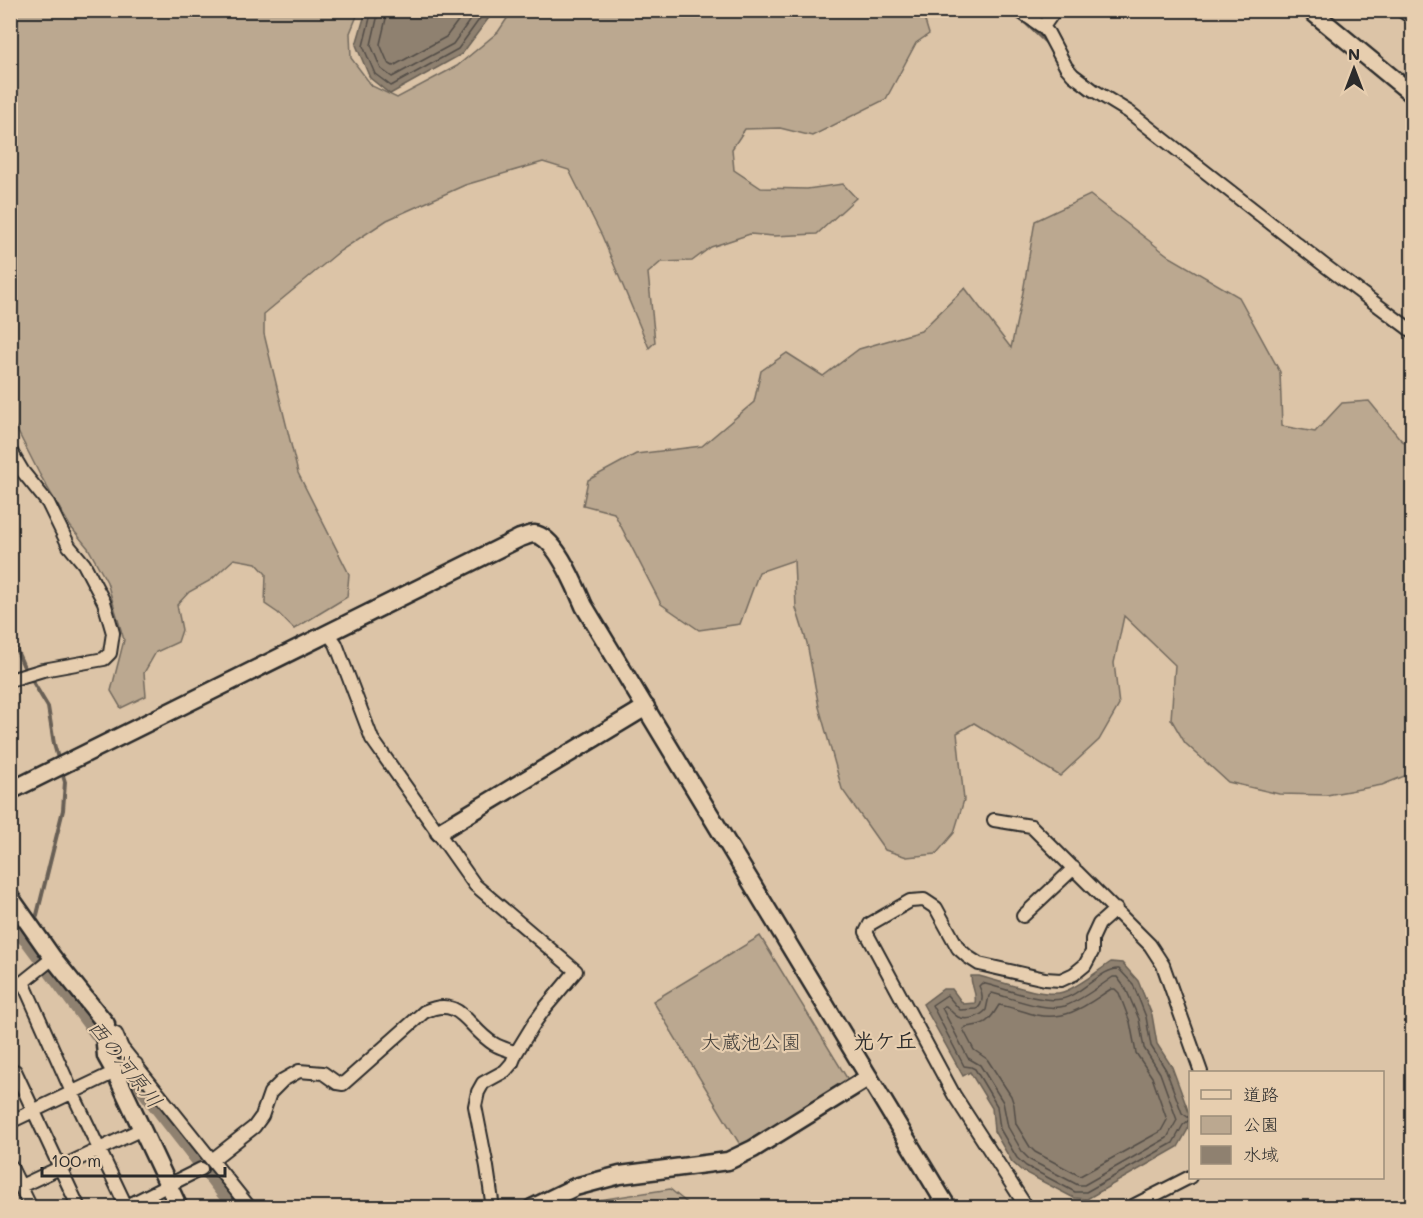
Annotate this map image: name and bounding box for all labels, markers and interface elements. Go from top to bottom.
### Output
north arrow [1324,39,1384,99]
text: N [1348,43,1360,64]
water label: 西の河原川 [83,1013,169,1113]
district label: 光ケ丘 [854,1026,917,1053]
park label: 大蔵池公園 [701,1028,801,1054]
legend [1189,1071,1384,1179]
text: 道路 [1243,1082,1279,1106]
text: 公園 [1243,1112,1279,1136]
scale bar [42,1140,225,1178]
text: 水域 [1243,1142,1279,1166]
text: 100 m [51,1148,101,1172]

